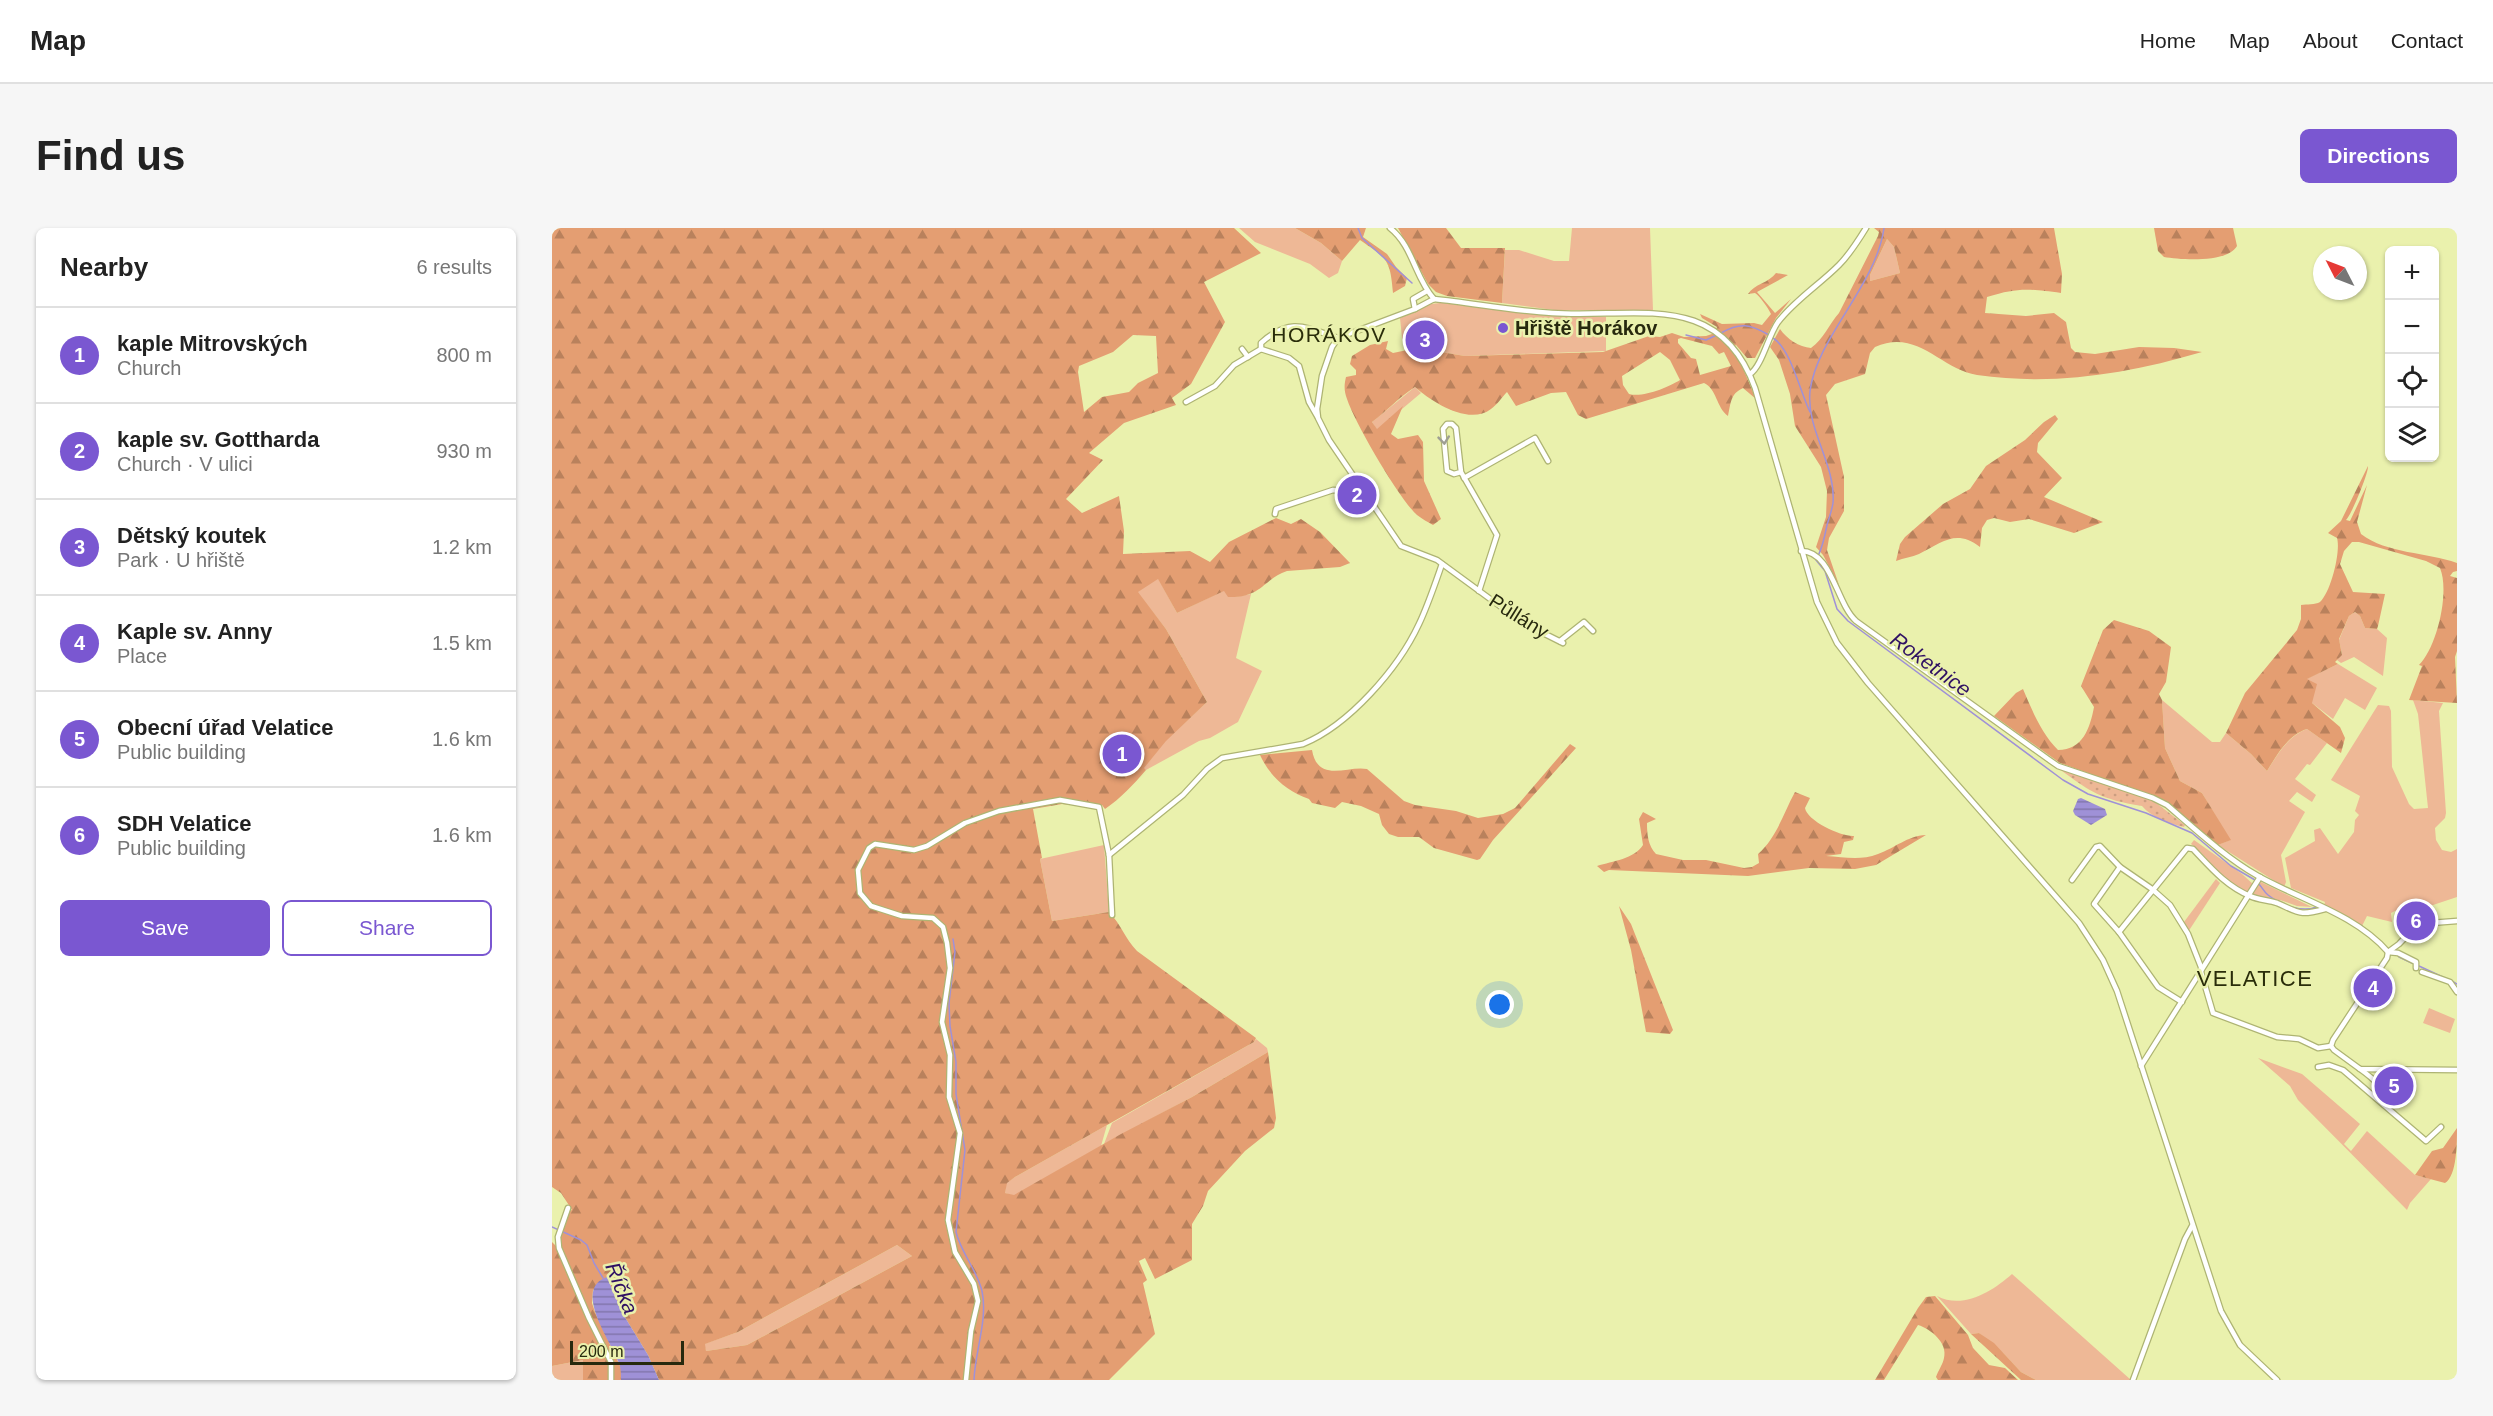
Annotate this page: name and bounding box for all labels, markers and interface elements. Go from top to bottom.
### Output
text: Map [30,25,86,56]
text: Home [2140,29,2196,52]
text: Map [2229,29,2270,52]
text: About [2303,29,2358,52]
text: Contact [2391,29,2463,52]
button: Directions [2300,129,2457,183]
text: Find us [36,132,185,179]
north arrow [2313,246,2367,300]
map controls [2385,246,2439,462]
button: + [2385,246,2439,300]
text: Nearby [60,252,148,282]
text: 6 results [416,256,492,278]
button: − [2385,300,2439,354]
place label: Hřiště Horákov [1515,317,1658,339]
pin: 3 [1406,318,1444,362]
marker: Hřiště Horákov [1496,321,1510,335]
district label: HORÁKOV [1271,323,1387,346]
text: kaple Mitrovských [117,331,308,356]
text: 1 [74,344,85,366]
text: 800 m [436,344,492,366]
button: locate [2385,354,2439,408]
text: Church [117,357,181,379]
button: layers [2385,408,2439,462]
text: kaple sv. Gottharda [117,427,320,452]
one-way arrow [1437,435,1450,444]
text: 2 [74,440,85,462]
text: 930 m [436,440,492,462]
text: Church · V ulici [117,453,253,475]
pin: 2 [1338,472,1376,518]
text: Dětský koutek [117,523,266,548]
text: 3 [74,536,85,558]
text: 1.2 km [432,536,492,558]
text: Park · U hřiště [117,549,245,571]
street label: Půllány [1485,589,1553,643]
text: Kaple sv. Anny [117,619,272,644]
water label: Roketnice [1886,627,1976,701]
text: 4 [74,632,85,654]
text: 1.5 km [432,632,492,654]
text: Place [117,645,167,667]
text: Obecní úřad Velatice [117,715,333,740]
text: 5 [74,728,85,750]
text: 1.6 km [432,728,492,750]
pin: 1 [1102,732,1142,776]
text: Public building [117,741,246,763]
text: SDH Velatice [117,811,252,836]
text: 6 [74,824,85,846]
text: 1.6 km [432,824,492,846]
text: Public building [117,837,246,859]
pin: 6 [2396,898,2436,944]
button: Save [60,900,270,956]
button: Share [282,900,492,956]
district label: VELATICE [2197,966,2313,991]
pin: 4 [2354,966,2392,1011]
your location [1485,990,1514,1019]
pin: 5 [2374,1064,2414,1108]
water label: Říčka [601,1259,643,1317]
scale bar [570,1338,684,1366]
text: 200 m [579,1343,623,1360]

